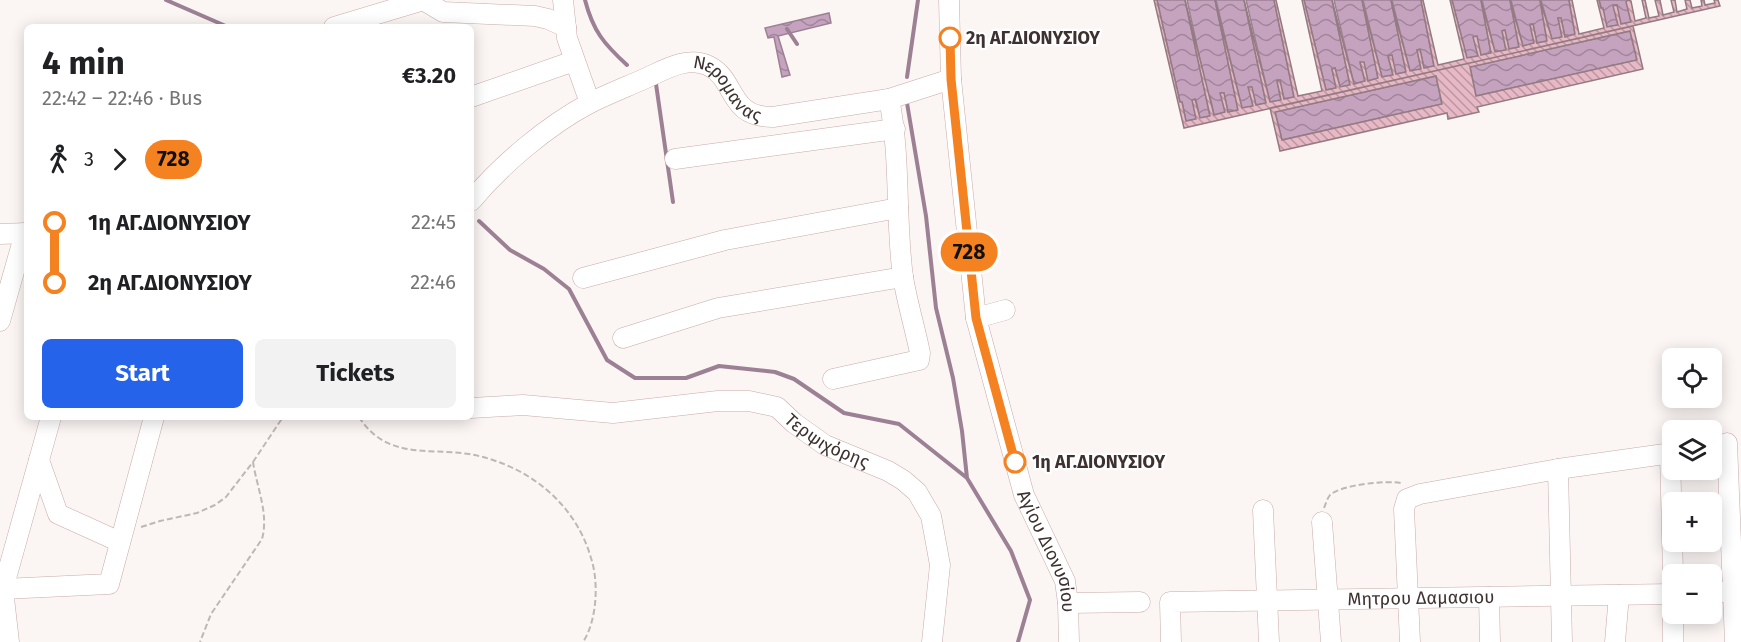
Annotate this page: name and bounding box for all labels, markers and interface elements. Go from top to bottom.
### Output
marker: 2η ΑΓ.ΔΙΟΝΥΣΙΟΥ [939,27,961,49]
place label: 2η ΑΓ.ΔΙΟΝΥΣΙΟΥ [966,27,1100,49]
text: 4 min [42,43,125,83]
street label: Νερομανας [692,51,764,127]
text: €3.20 [402,62,456,89]
text: 22:42 – 22:46 · Bus [42,86,202,110]
icon: walk [42,143,75,176]
icon: forward [103,143,136,176]
text: 728 [157,146,190,172]
text: 3 [84,147,94,171]
text: 1η ΑΓ.ΔΙΟΝΥΣΙΟΥ [88,209,251,236]
text: 22:45 [411,210,456,234]
line badge: 728 [934,232,1004,272]
text: 728 [953,239,985,265]
text: 2η ΑΓ.ΔΙΟΝΥΣΙΟΥ [88,269,252,296]
text: 22:46 [410,270,456,294]
button: Start [42,339,243,408]
button: Tickets [255,339,456,408]
map controls [1662,348,1722,624]
button: locate [1662,348,1722,408]
street label: Τερψιχόρης [780,409,873,473]
button: layers [1662,420,1722,480]
marker: 1η ΑΓ.ΔΙΟΝΥΣΙΟΥ [1004,451,1026,473]
place label: 1η ΑΓ.ΔΙΟΝΥΣΙΟΥ [1032,451,1165,473]
street label: Αγίου Διονυσίου [1012,486,1079,613]
button: + [1662,492,1722,552]
button: − [1662,564,1722,624]
street label: Μητρου Δαμασιου [1347,586,1495,610]

